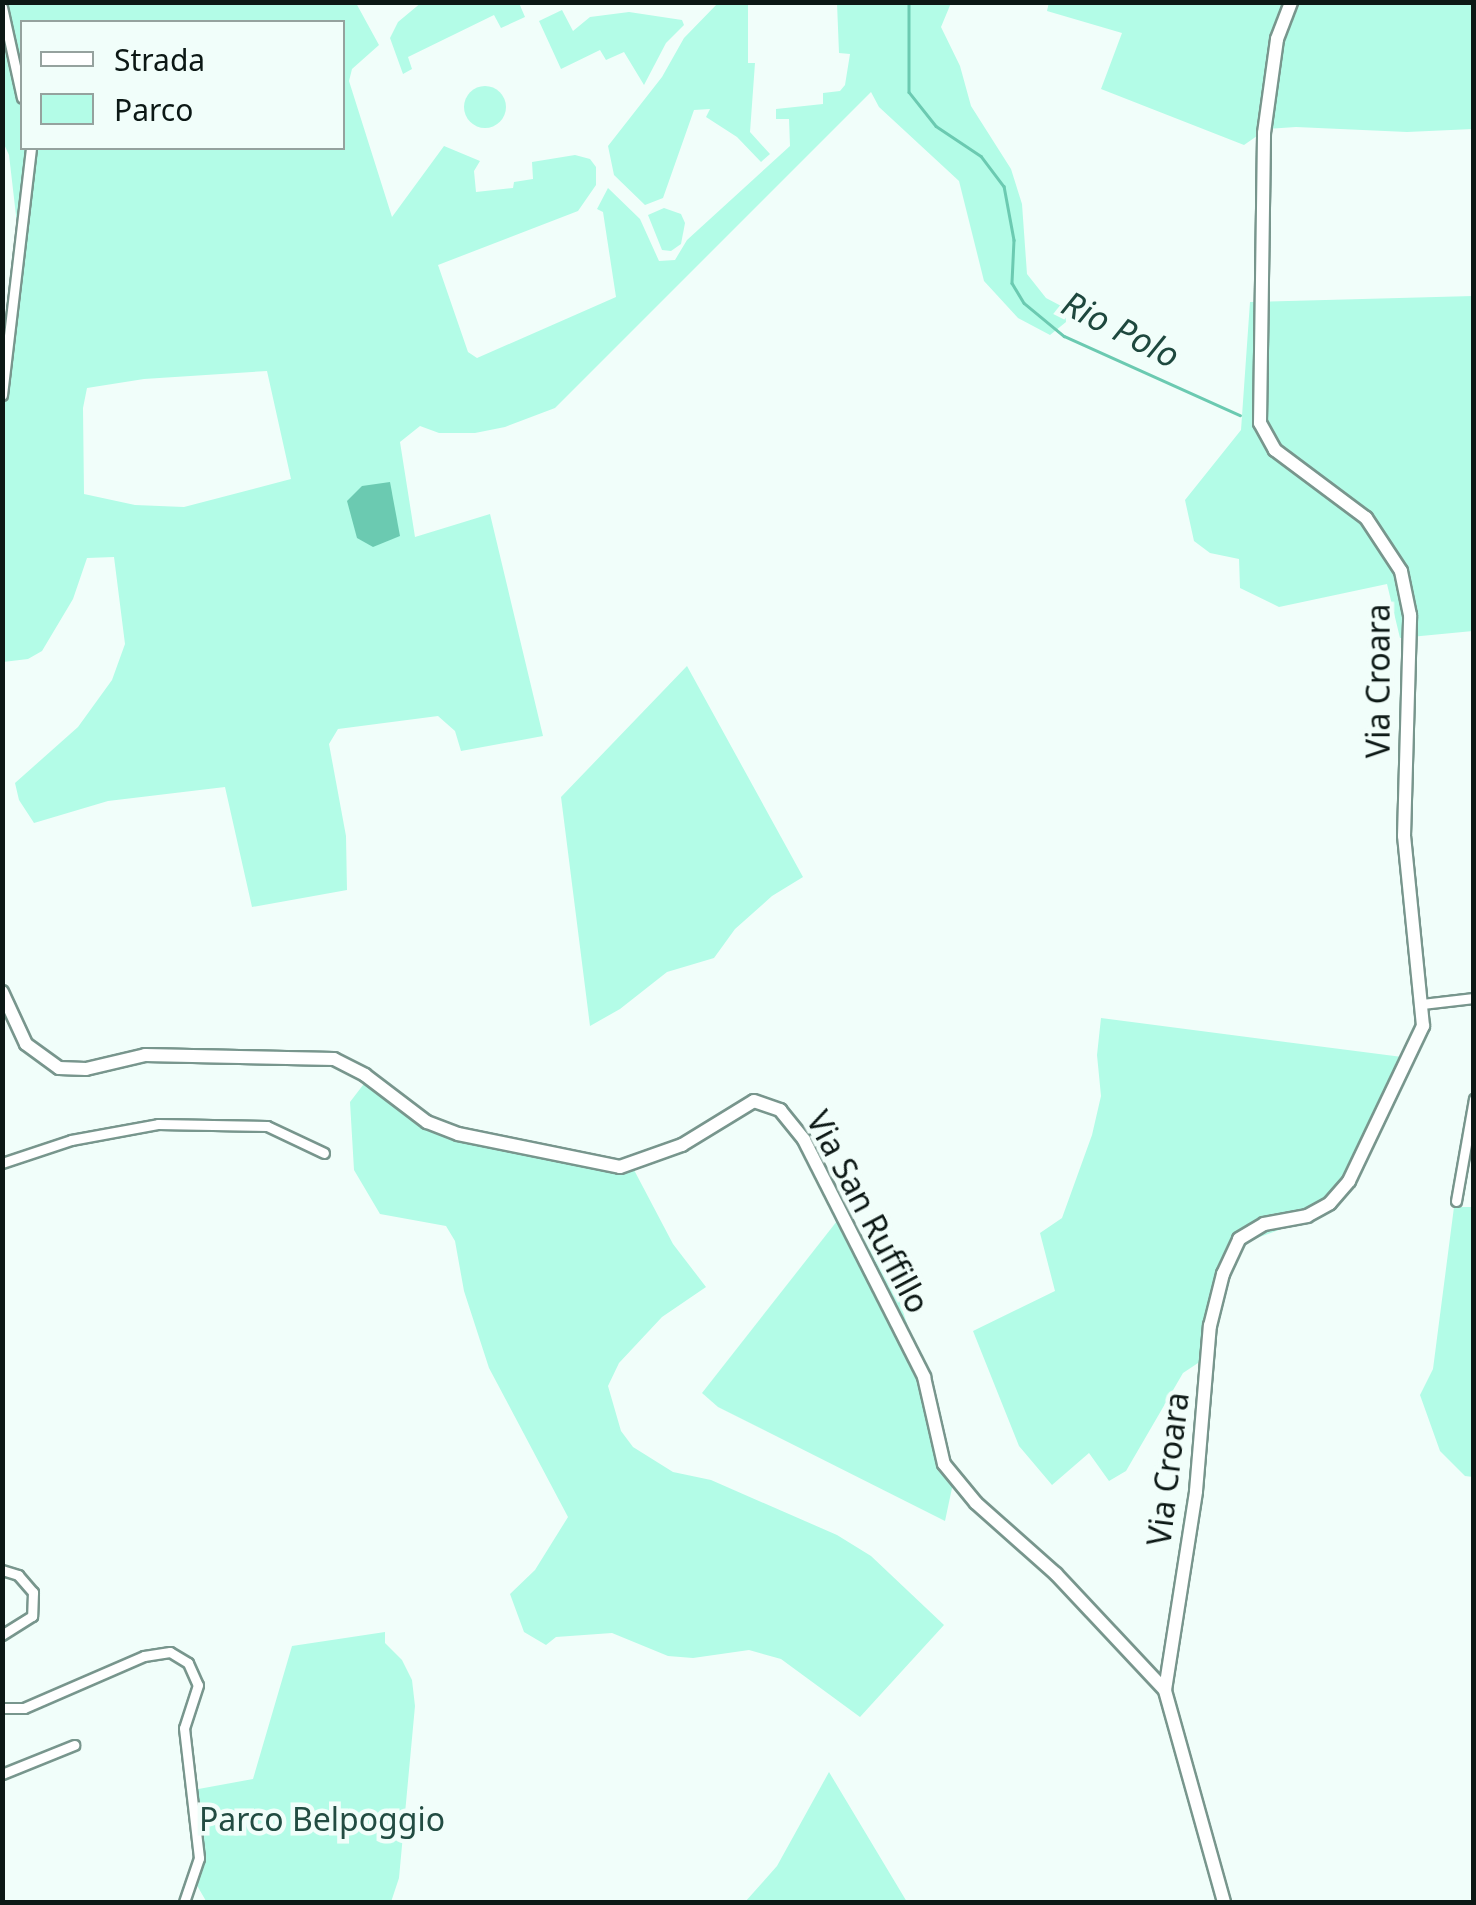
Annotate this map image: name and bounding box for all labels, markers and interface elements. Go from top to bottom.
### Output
legend [20,20,345,150]
text: Strada [114,39,205,80]
text: Parco [114,89,193,130]
water label: Rio Polo [1055,282,1187,376]
street label: Via Croara [1359,604,1397,758]
street label: Via San Ruffillo [799,1104,937,1320]
street label: Via Croara [1140,1390,1196,1548]
park label: Parco Belpoggio [199,1800,445,1838]

